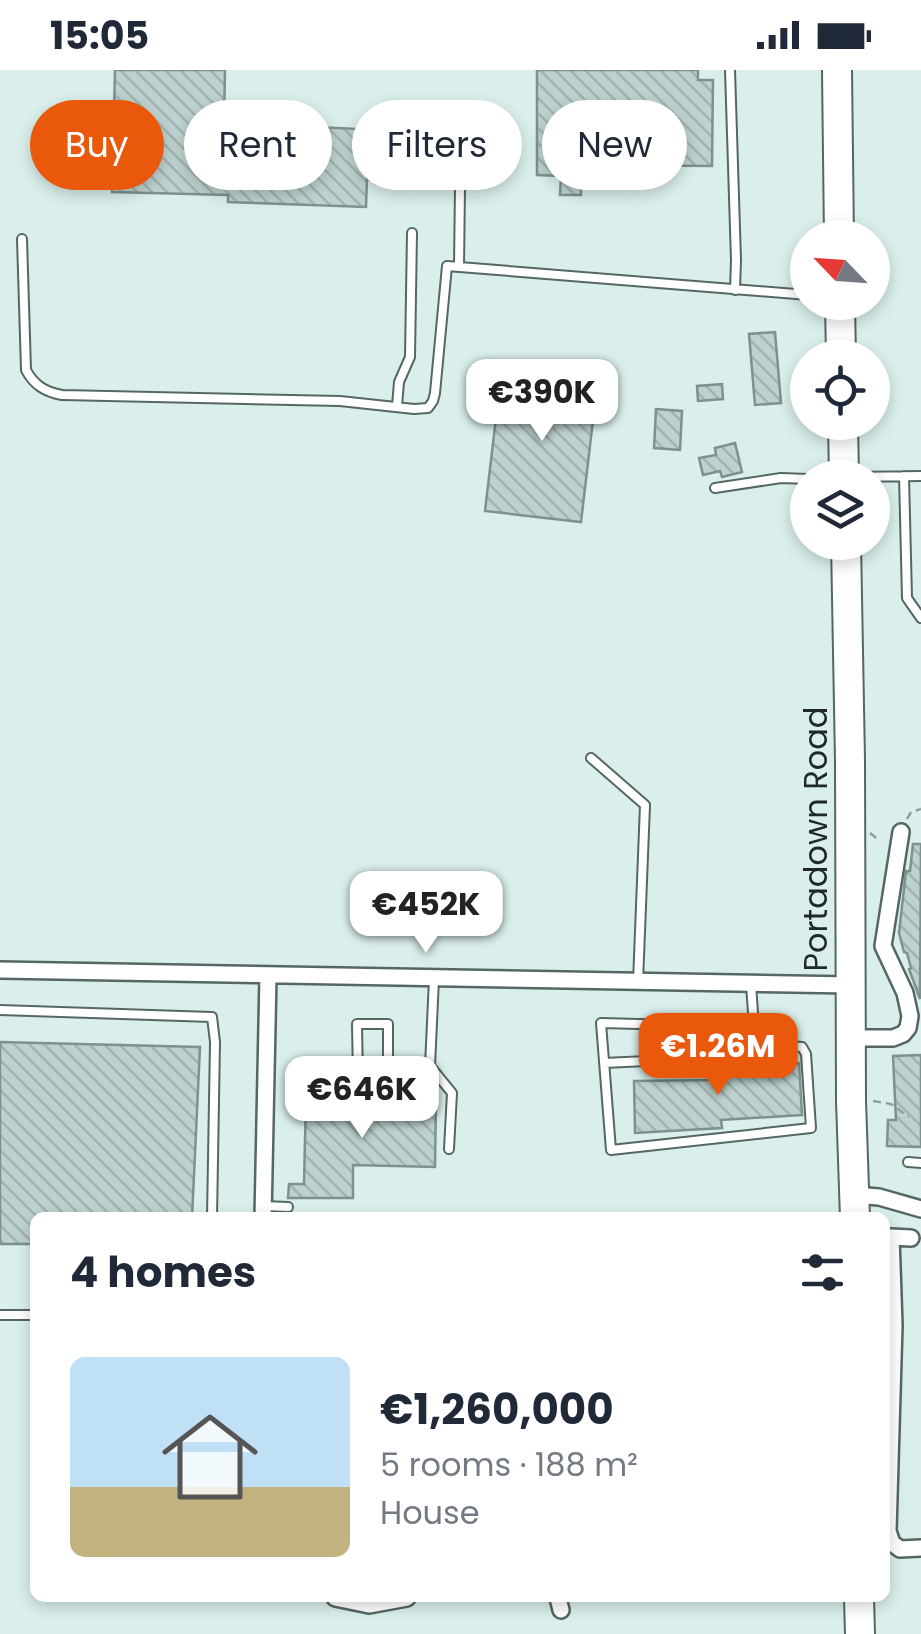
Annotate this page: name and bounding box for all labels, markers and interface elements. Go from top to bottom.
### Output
text: 15:05 [50,9,149,62]
chip: Buy [30,100,164,190]
chip: Rent [184,100,332,190]
chip: Filters [352,100,522,190]
chip: New [542,100,687,190]
north arrow [790,220,890,320]
map controls [790,220,890,560]
button: locate [790,340,890,440]
pin: €390K [472,359,612,444]
text: €390K [488,369,596,414]
button: layers [790,460,890,560]
street label: Portadown Road [793,707,838,971]
pin: €452K [356,871,496,956]
text: €452K [372,881,480,926]
pin: €1.26M [637,1013,799,1098]
text: €1.26M [661,1023,775,1068]
pin: €646K [292,1056,432,1141]
text: €646K [307,1066,417,1111]
text: 4 homes [70,1243,256,1302]
icon: filters [795,1245,850,1300]
text: €1,260,000 [380,1380,614,1439]
icon: home [150,1397,270,1517]
text: 5 rooms · 188 m² [380,1442,638,1487]
text: House [380,1490,480,1535]

